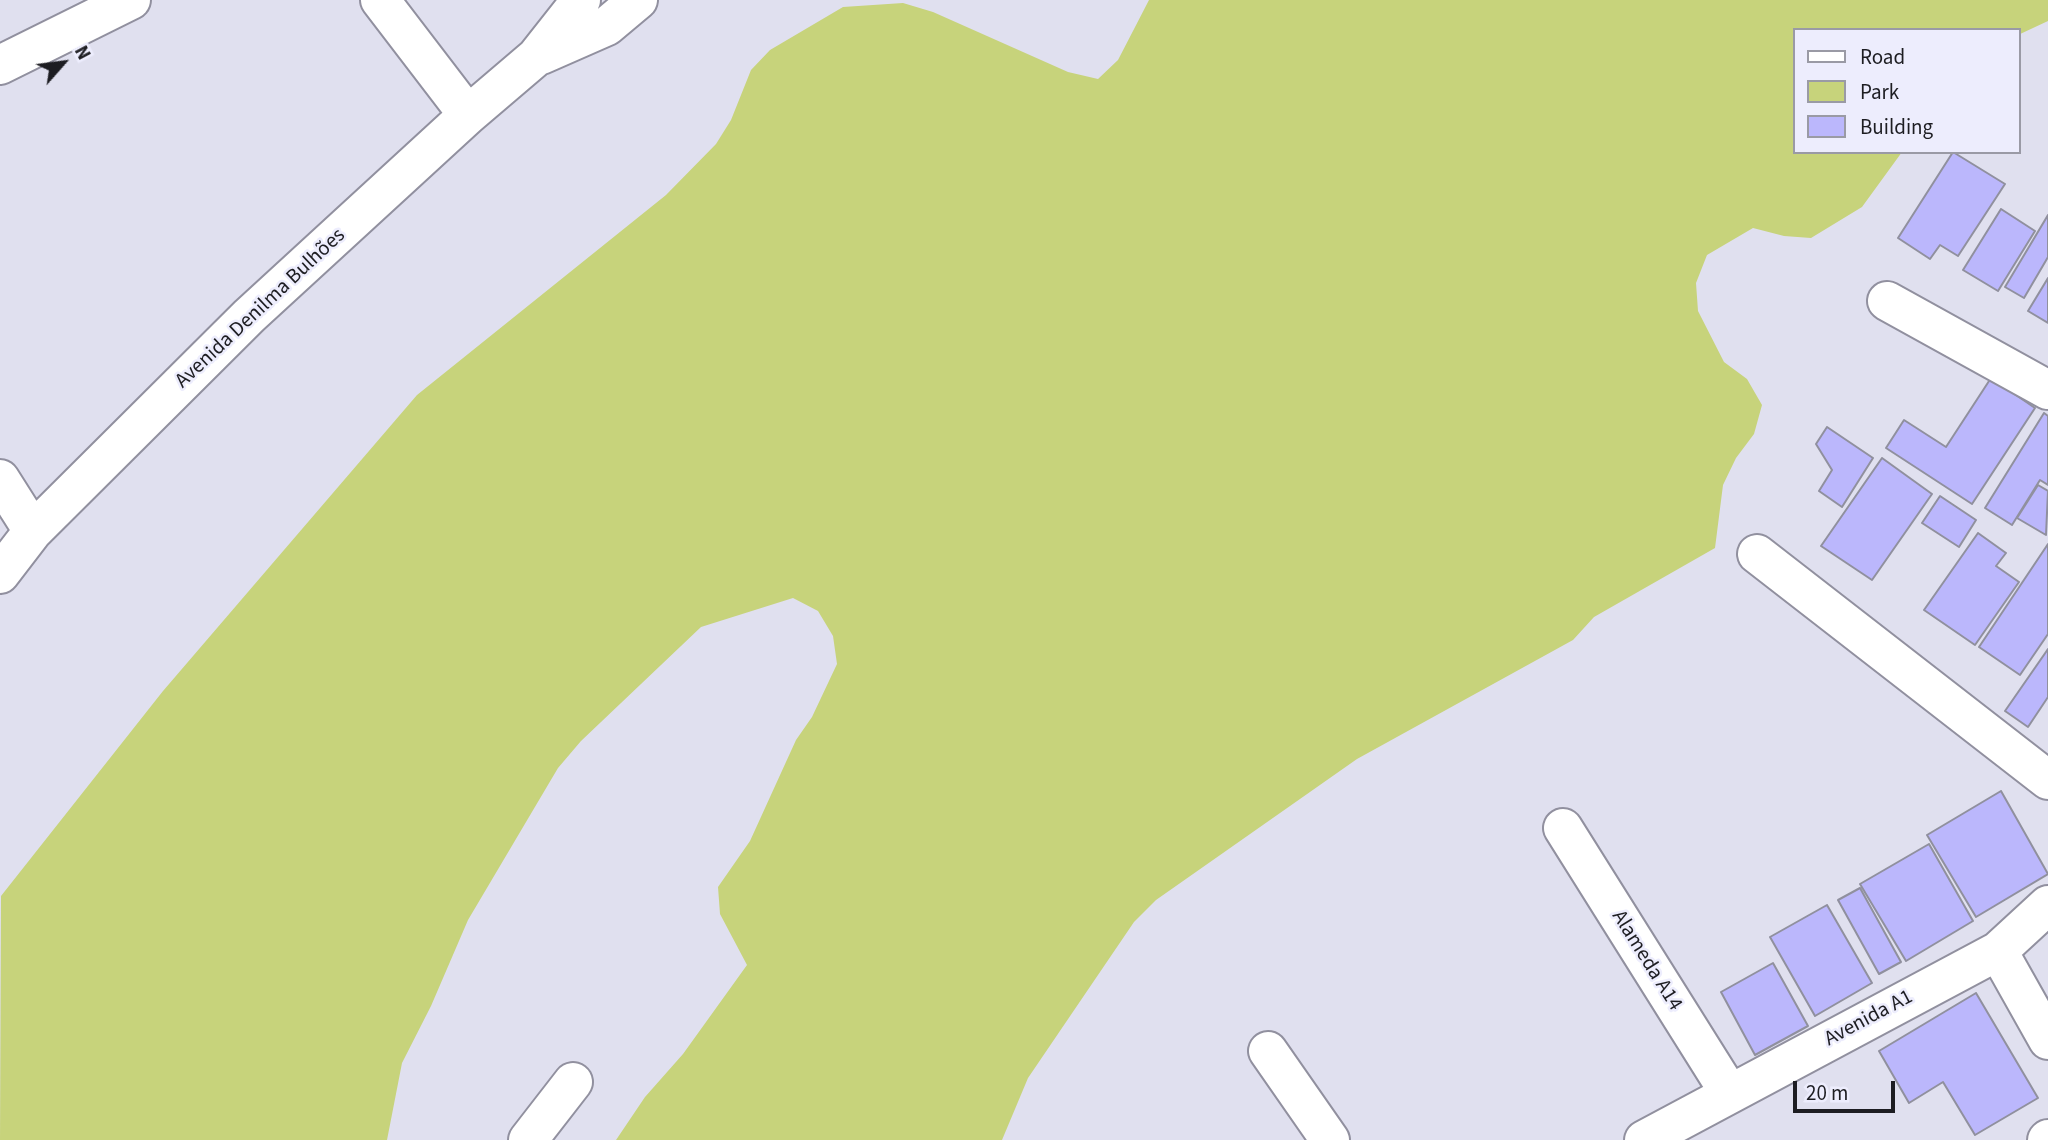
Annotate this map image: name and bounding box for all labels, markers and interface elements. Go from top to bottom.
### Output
north arrow [28,28,98,98]
legend [1792,28,2020,154]
text: N [67,41,97,65]
text: Road [1860,42,1905,72]
text: Park [1860,77,1899,107]
text: Building [1860,112,1933,142]
street label: Avenida Denilma Bulhões [171,224,351,394]
street label: Alameda A14 [1605,906,1687,1016]
street label: Avenida A1 [1821,985,1917,1053]
scale bar [1796,1066,1898,1110]
text: 20 m [1806,1078,1848,1108]

